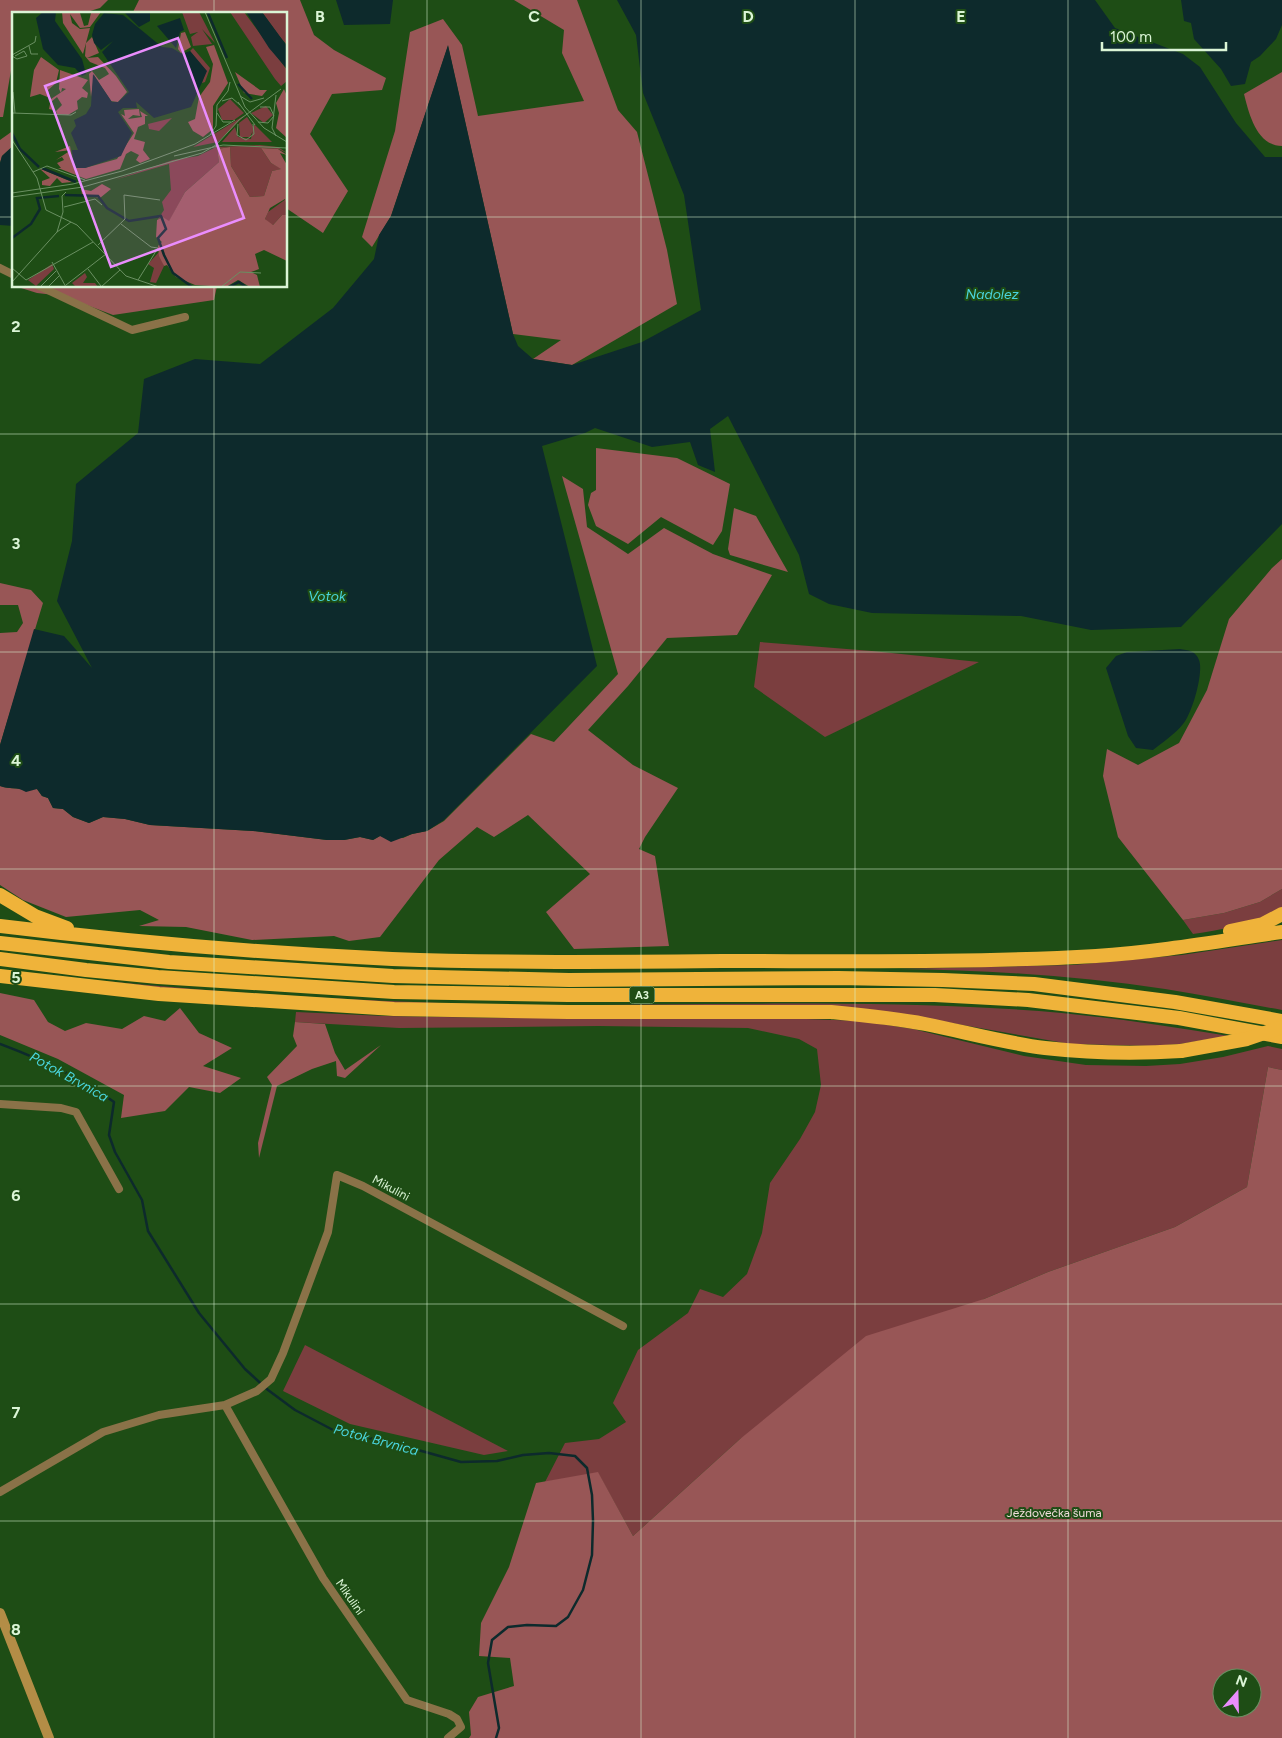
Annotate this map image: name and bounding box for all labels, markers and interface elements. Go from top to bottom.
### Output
text: B [315,7,325,26]
text: C [528,7,540,26]
text: D [742,7,754,26]
text: E [956,7,966,26]
inset map [12,12,288,288]
scale bar [1102,20,1226,52]
text: 100 m [1110,28,1152,46]
water label: Nadolez [965,286,1019,303]
text: 2 [11,317,21,336]
text: 3 [12,534,21,553]
water label: Votok [308,588,347,605]
text: 4 [11,751,21,770]
text: 5 [11,968,21,987]
road number: A3 [630,986,654,1004]
water label: Potok Brvnica [27,1048,111,1106]
street label: Mikulini [370,1172,412,1204]
text: 6 [11,1186,21,1205]
text: 7 [12,1403,21,1422]
water label: Potok Brvnica [332,1420,420,1460]
park label: Ježdovečka šuma [1006,1506,1102,1520]
street label: Mikulini [333,1576,367,1618]
text: 8 [11,1620,21,1639]
north arrow [1212,1668,1262,1718]
text: N [1233,1671,1249,1691]

